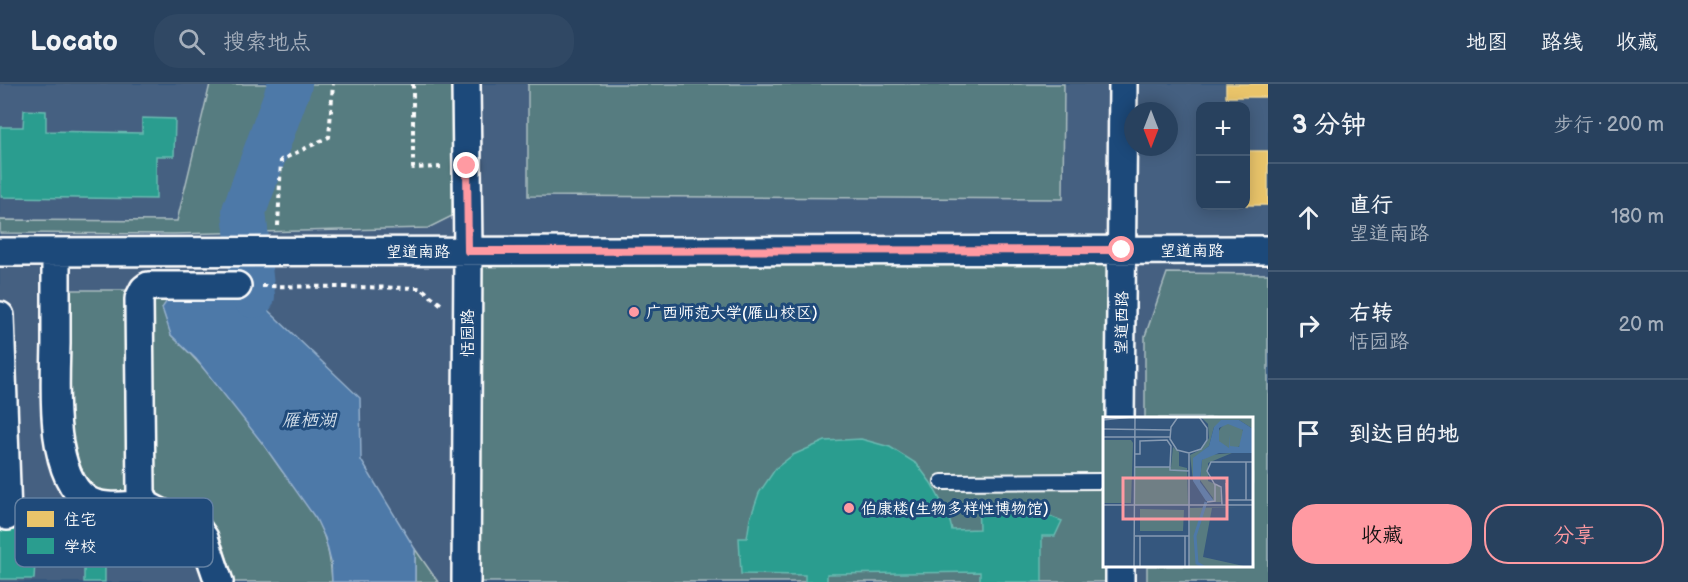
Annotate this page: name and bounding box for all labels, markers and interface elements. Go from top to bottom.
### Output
search box [154,14,574,68]
text: Locato [30,25,118,58]
icon: search [175,25,208,58]
text: 搜索地点 [223,29,311,56]
text: 地图 [1466,30,1508,55]
text: 路线 [1541,30,1583,55]
text: 收藏 [1616,30,1658,55]
north arrow [1124,102,1178,156]
map controls [1196,102,1250,210]
button: + [1196,102,1250,156]
text: 3 分钟 [1292,110,1366,141]
text: 步行 · 200 m [1554,113,1664,137]
route end [453,152,479,178]
button: − [1196,156,1250,210]
text: 直行 [1349,192,1393,219]
icon: ahead [1292,201,1325,234]
text: 180 m [1611,205,1664,229]
text: 望道南路 [1349,222,1429,246]
route start [1108,236,1134,262]
street label: 望道南路 [1160,242,1224,261]
street label: 望道南路 [386,243,450,262]
street label: 望道西路 [1112,291,1133,355]
text: 右转 [1349,300,1393,327]
place label: 广西师范大学(雁山校区) [646,304,818,323]
marker: 广西师范大学(雁山校区) [627,305,641,319]
street label: 恬园路 [459,309,478,357]
icon: right [1292,309,1325,342]
text: 20 m [1619,313,1664,337]
text: 恬园路 [1349,330,1409,354]
water label: 雁栖湖 [282,410,338,431]
inset map [1103,417,1253,567]
icon: arrive [1292,417,1325,450]
text: 到达目的地 [1349,421,1459,448]
legend [15,498,213,567]
place label: 伯康楼(生物多样性博物馆) [861,500,1049,519]
marker: 伯康楼(生物多样性博物馆) [842,501,856,515]
button: 收藏 [1292,504,1472,564]
button: 分享 [1484,504,1664,564]
text: 住宅 [64,511,96,530]
text: 学校 [64,538,96,557]

